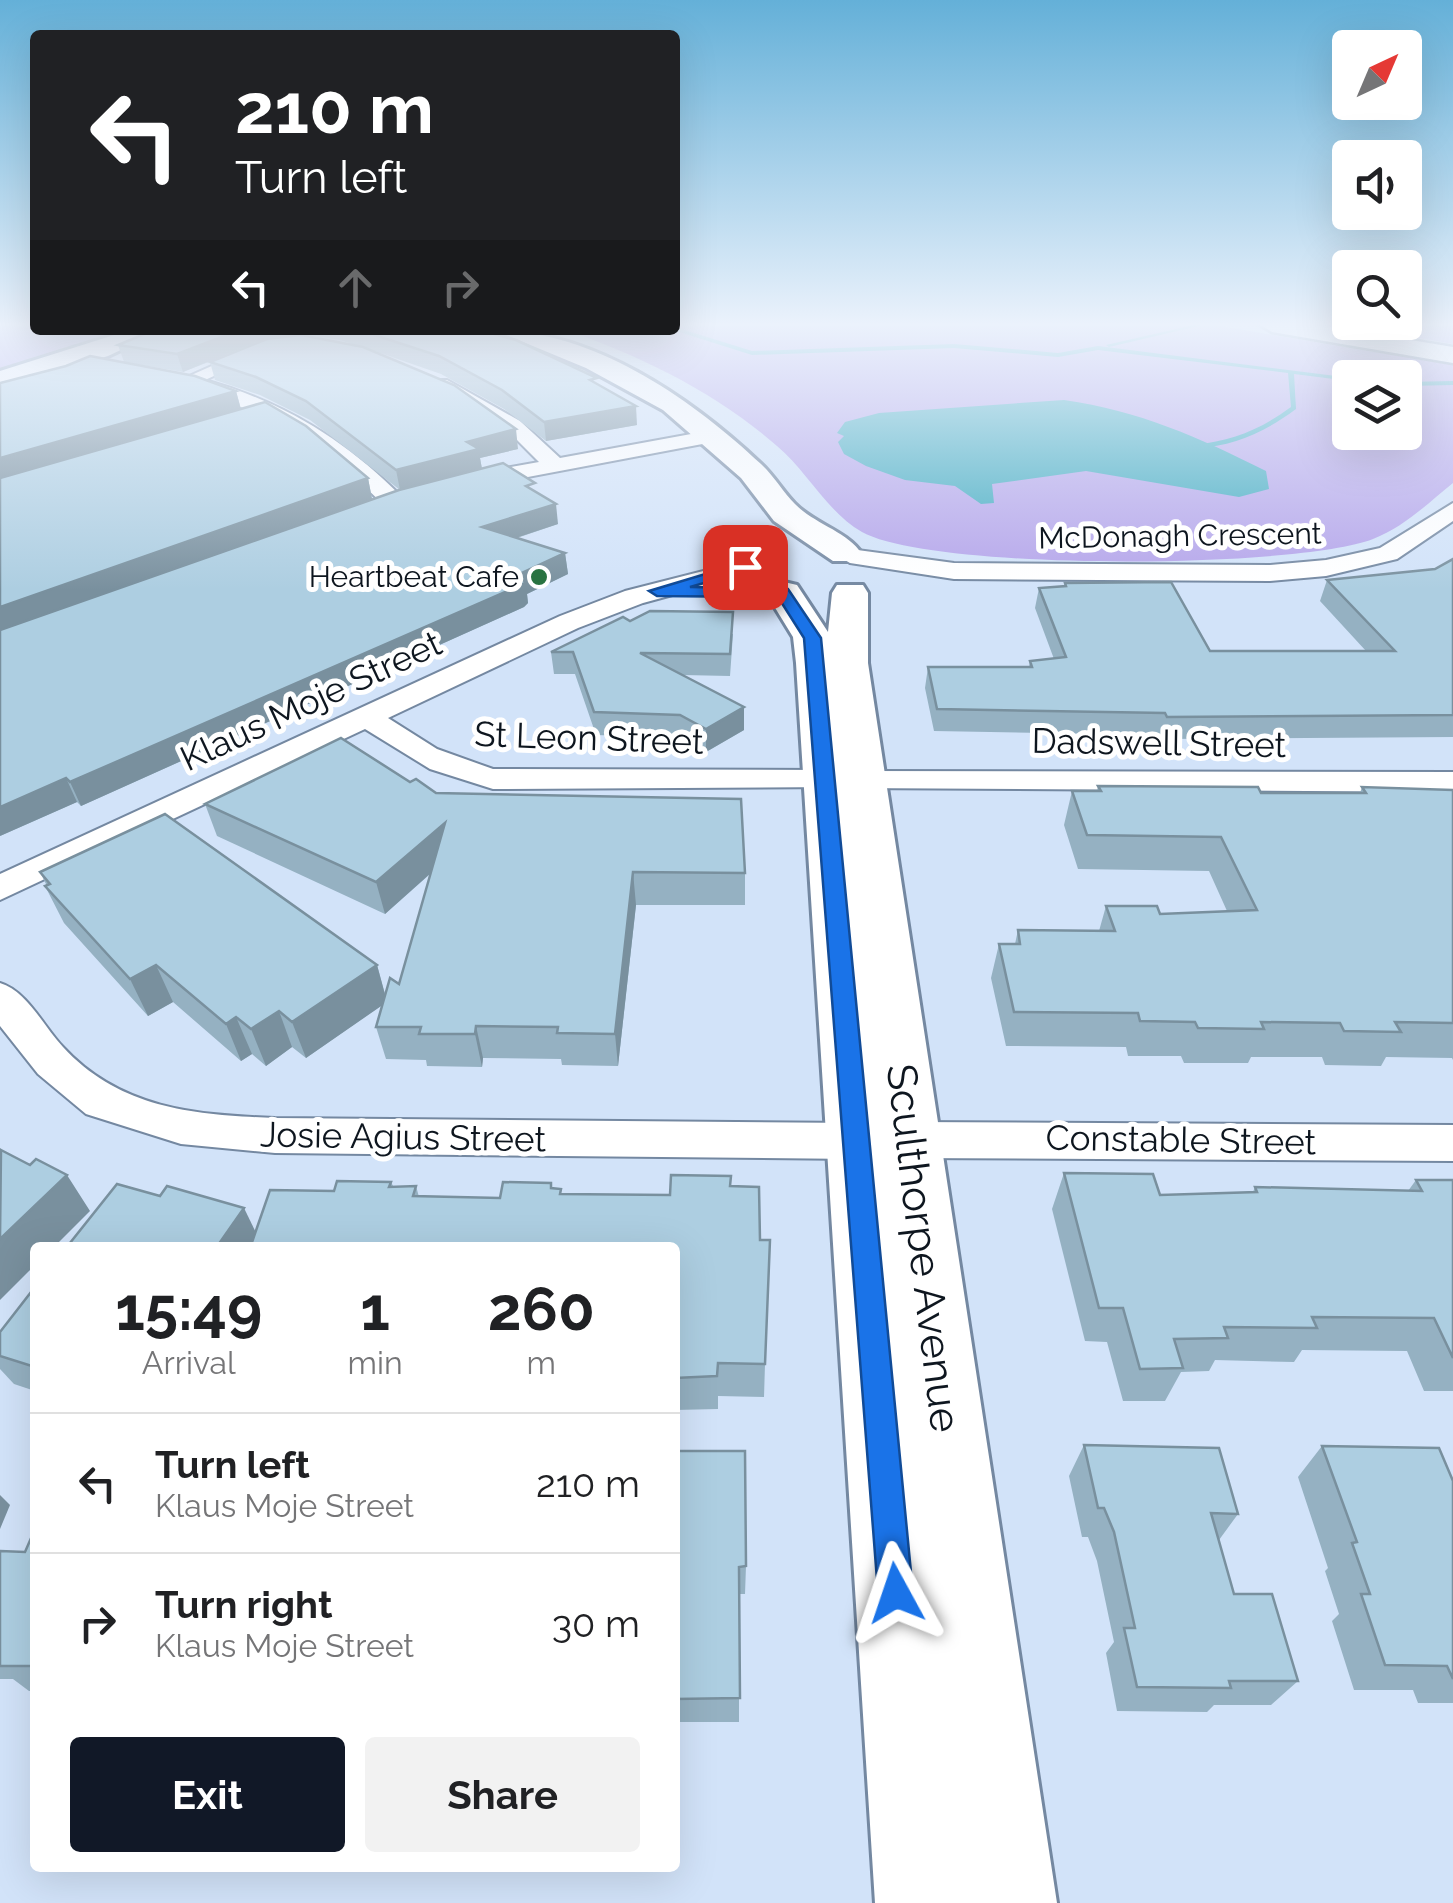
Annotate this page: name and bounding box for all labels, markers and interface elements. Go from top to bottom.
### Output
north arrow [1332,30,1422,120]
map controls [1332,30,1422,450]
text: 210 m [235,67,434,149]
icon: left [70,70,200,200]
button: sound [1332,140,1422,230]
text: Turn left [235,151,407,204]
button: search [1332,250,1422,340]
icon: left [223,260,278,315]
icon: ahead [328,260,383,315]
icon: right [433,260,488,315]
button: layers [1332,360,1422,450]
street label: McDonagh Crescent [1038,516,1322,555]
pin [703,525,788,610]
icon: arrive [718,540,773,595]
place label: Heartbeat Cafe [309,559,519,594]
marker: Heartbeat Cafe [528,566,550,588]
street label: Klaus Moje Street [174,622,448,779]
street label: St Leon Street [474,713,705,762]
street label: Dadswell Street [1031,720,1287,765]
street label: Sculthorpe Avenue [877,1061,970,1435]
street label: Josie Agius Street [260,1114,547,1160]
street label: Constable Street [1045,1117,1317,1162]
text: 15:49 [115,1274,262,1344]
text: 1 [360,1274,390,1344]
text: 260 [488,1274,595,1344]
text: Arrival [142,1344,236,1381]
text: min [348,1344,403,1381]
text: m [527,1344,556,1381]
text: Turn left [155,1442,310,1487]
icon: left [70,1456,125,1511]
text: 210 m [536,1461,640,1506]
text: Klaus Moje Street [155,1487,414,1524]
position arrow [844,1541,948,1645]
text: Turn right [155,1582,332,1627]
icon: right [70,1596,125,1651]
text: 30 m [552,1601,640,1646]
text: Klaus Moje Street [155,1627,414,1664]
button: Exit [70,1737,345,1852]
button: Share [365,1737,640,1852]

